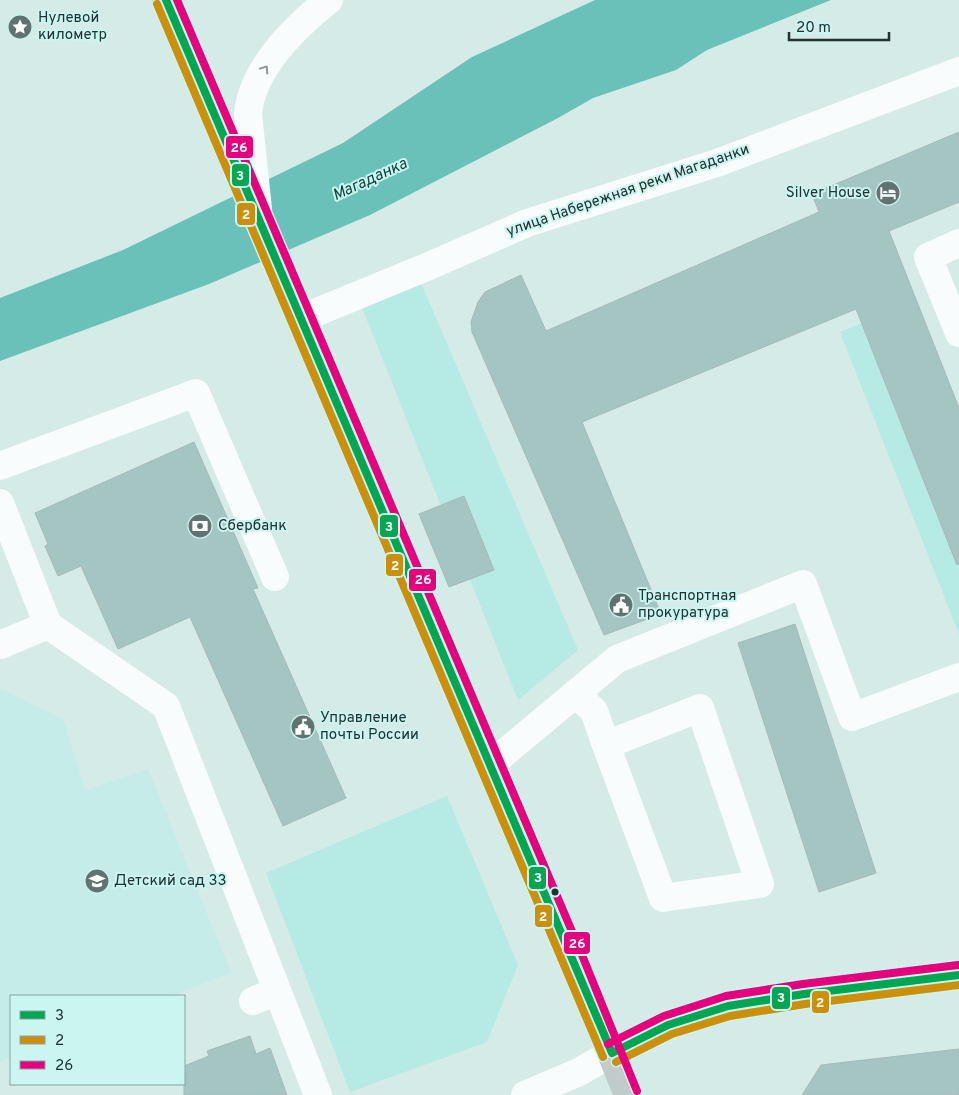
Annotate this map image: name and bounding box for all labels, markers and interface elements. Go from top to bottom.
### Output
place label: Нулевой километр [38,9,107,45]
scale bar [789,10,889,42]
place icon: Нулевой километр [7,14,33,40]
text: 20 m [796,19,831,38]
one-way arrow [259,65,268,75]
line badge: 26 [225,135,254,159]
text: 26 [230,140,248,157]
street label: улица Набережная реки Магаданки [504,140,752,242]
water label: Магаданка [329,154,411,206]
line badge: 3 [231,163,250,187]
text: 3 [236,168,244,185]
hotel icon: Silver House [875,180,901,206]
place label: Silver House [786,184,870,203]
line badge: 2 [236,202,256,226]
text: 2 [242,207,250,224]
bank icon: Сбербанк [187,513,213,539]
line badge: 3 [379,514,399,538]
place label: Сбербанк [218,517,287,536]
text: 3 [385,519,393,536]
line badge: 2 [385,553,404,577]
text: 2 [391,558,399,575]
line badge: 26 [408,568,437,592]
text: 26 [414,572,432,589]
place label: Транспортная прокуратура [638,587,737,623]
public building icon: Транспортная прокуратура [608,592,634,618]
place label: Управление почты России [320,709,419,745]
public building icon: Управление почты России [290,714,316,740]
line badge: 3 [528,866,547,890]
school or university icon: Детский сад 33 [84,868,110,894]
text: 3 [534,870,542,887]
place label: Детский сад 33 [114,872,227,891]
unlabelled marker [550,887,560,897]
line badge: 2 [534,904,553,928]
text: 2 [539,909,547,926]
line badge: 26 [563,931,591,955]
text: 26 [568,936,586,953]
line badge: 3 [771,986,791,1010]
text: 3 [777,990,785,1007]
line badge: 2 [811,990,830,1014]
legend [10,995,185,1085]
text: 2 [816,995,824,1012]
text: 3 [55,1007,64,1026]
text: 2 [55,1032,64,1051]
text: 26 [55,1057,73,1076]

